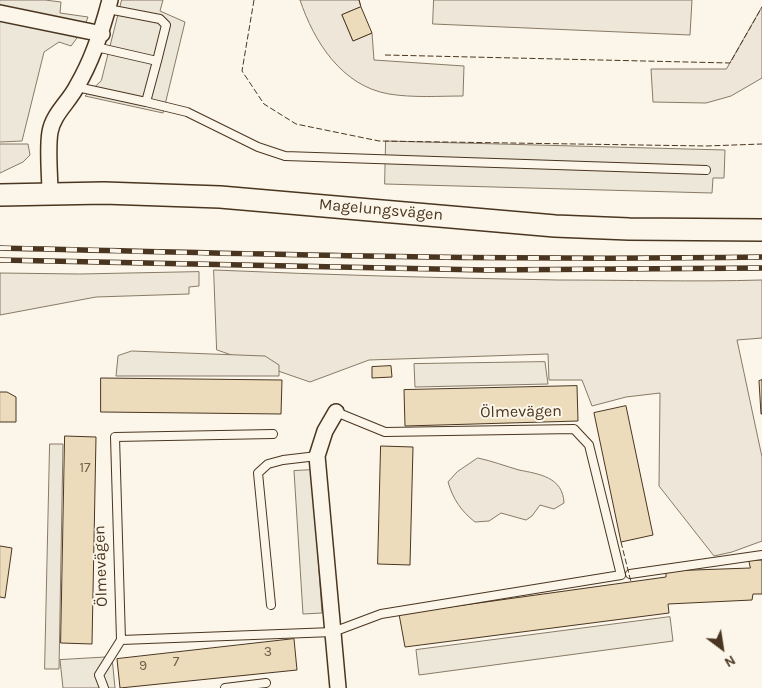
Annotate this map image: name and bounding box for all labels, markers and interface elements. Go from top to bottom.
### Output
street label: Magelungsvägen [318,195,444,225]
street label: Ölmevägen [480,402,562,422]
house number: 17 [79,460,91,476]
street label: Ölmevägen [90,525,112,607]
north arrow [697,623,747,673]
house number: 3 [264,644,272,660]
text: N [721,651,739,671]
house number: 7 [173,654,179,670]
house number: 9 [139,658,147,674]

